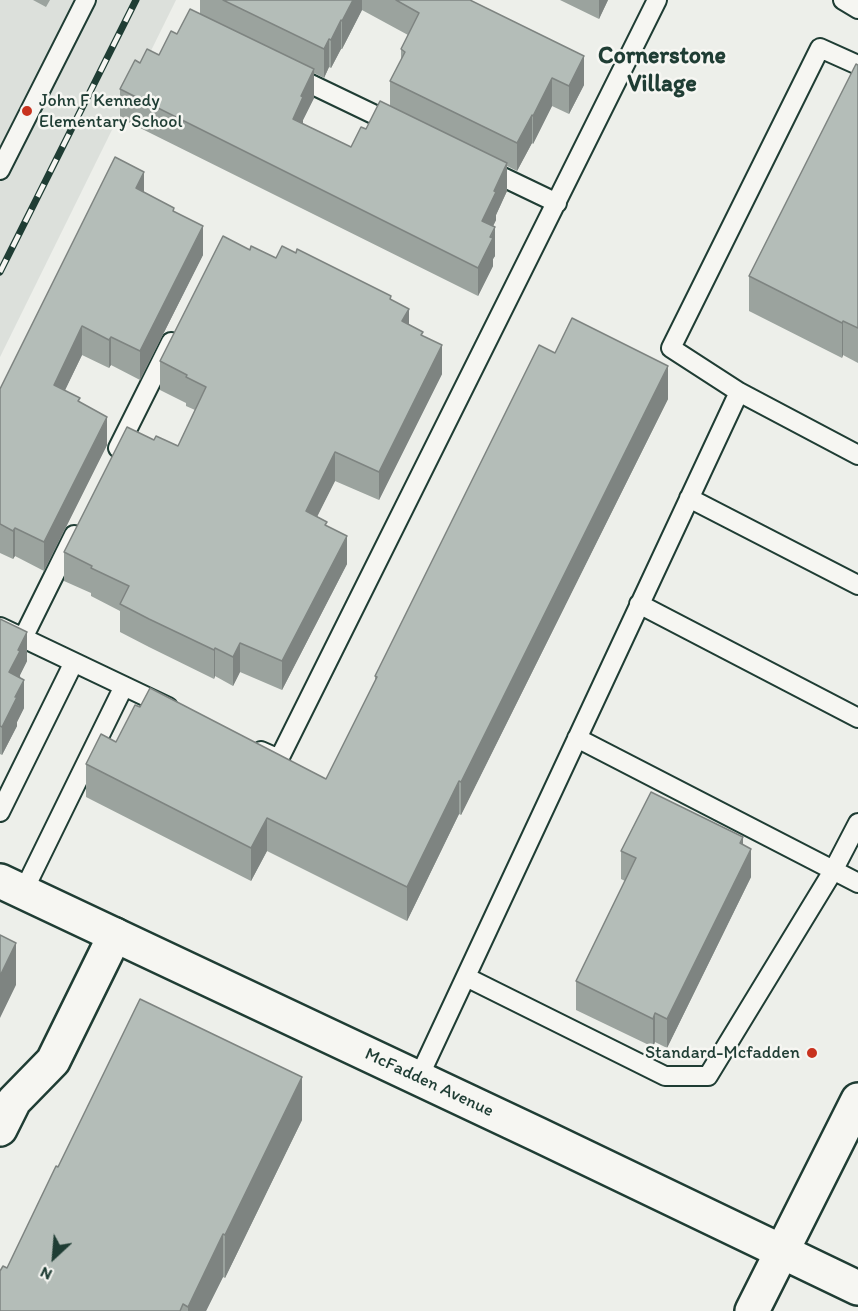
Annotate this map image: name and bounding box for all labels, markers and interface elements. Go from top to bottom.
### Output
district label: Cornerstone Village [598,43,726,99]
place label: John F Kennedy Elementary School [39,90,183,132]
marker: John F Kennedy Elementary School [20,104,34,118]
place label: Standard-Mcfadden [645,1042,800,1064]
street label: McFadden Avenue [361,1044,497,1122]
marker: Standard-Mcfadden [805,1046,819,1060]
north arrow [24,1227,84,1287]
text: N [37,1263,55,1285]

